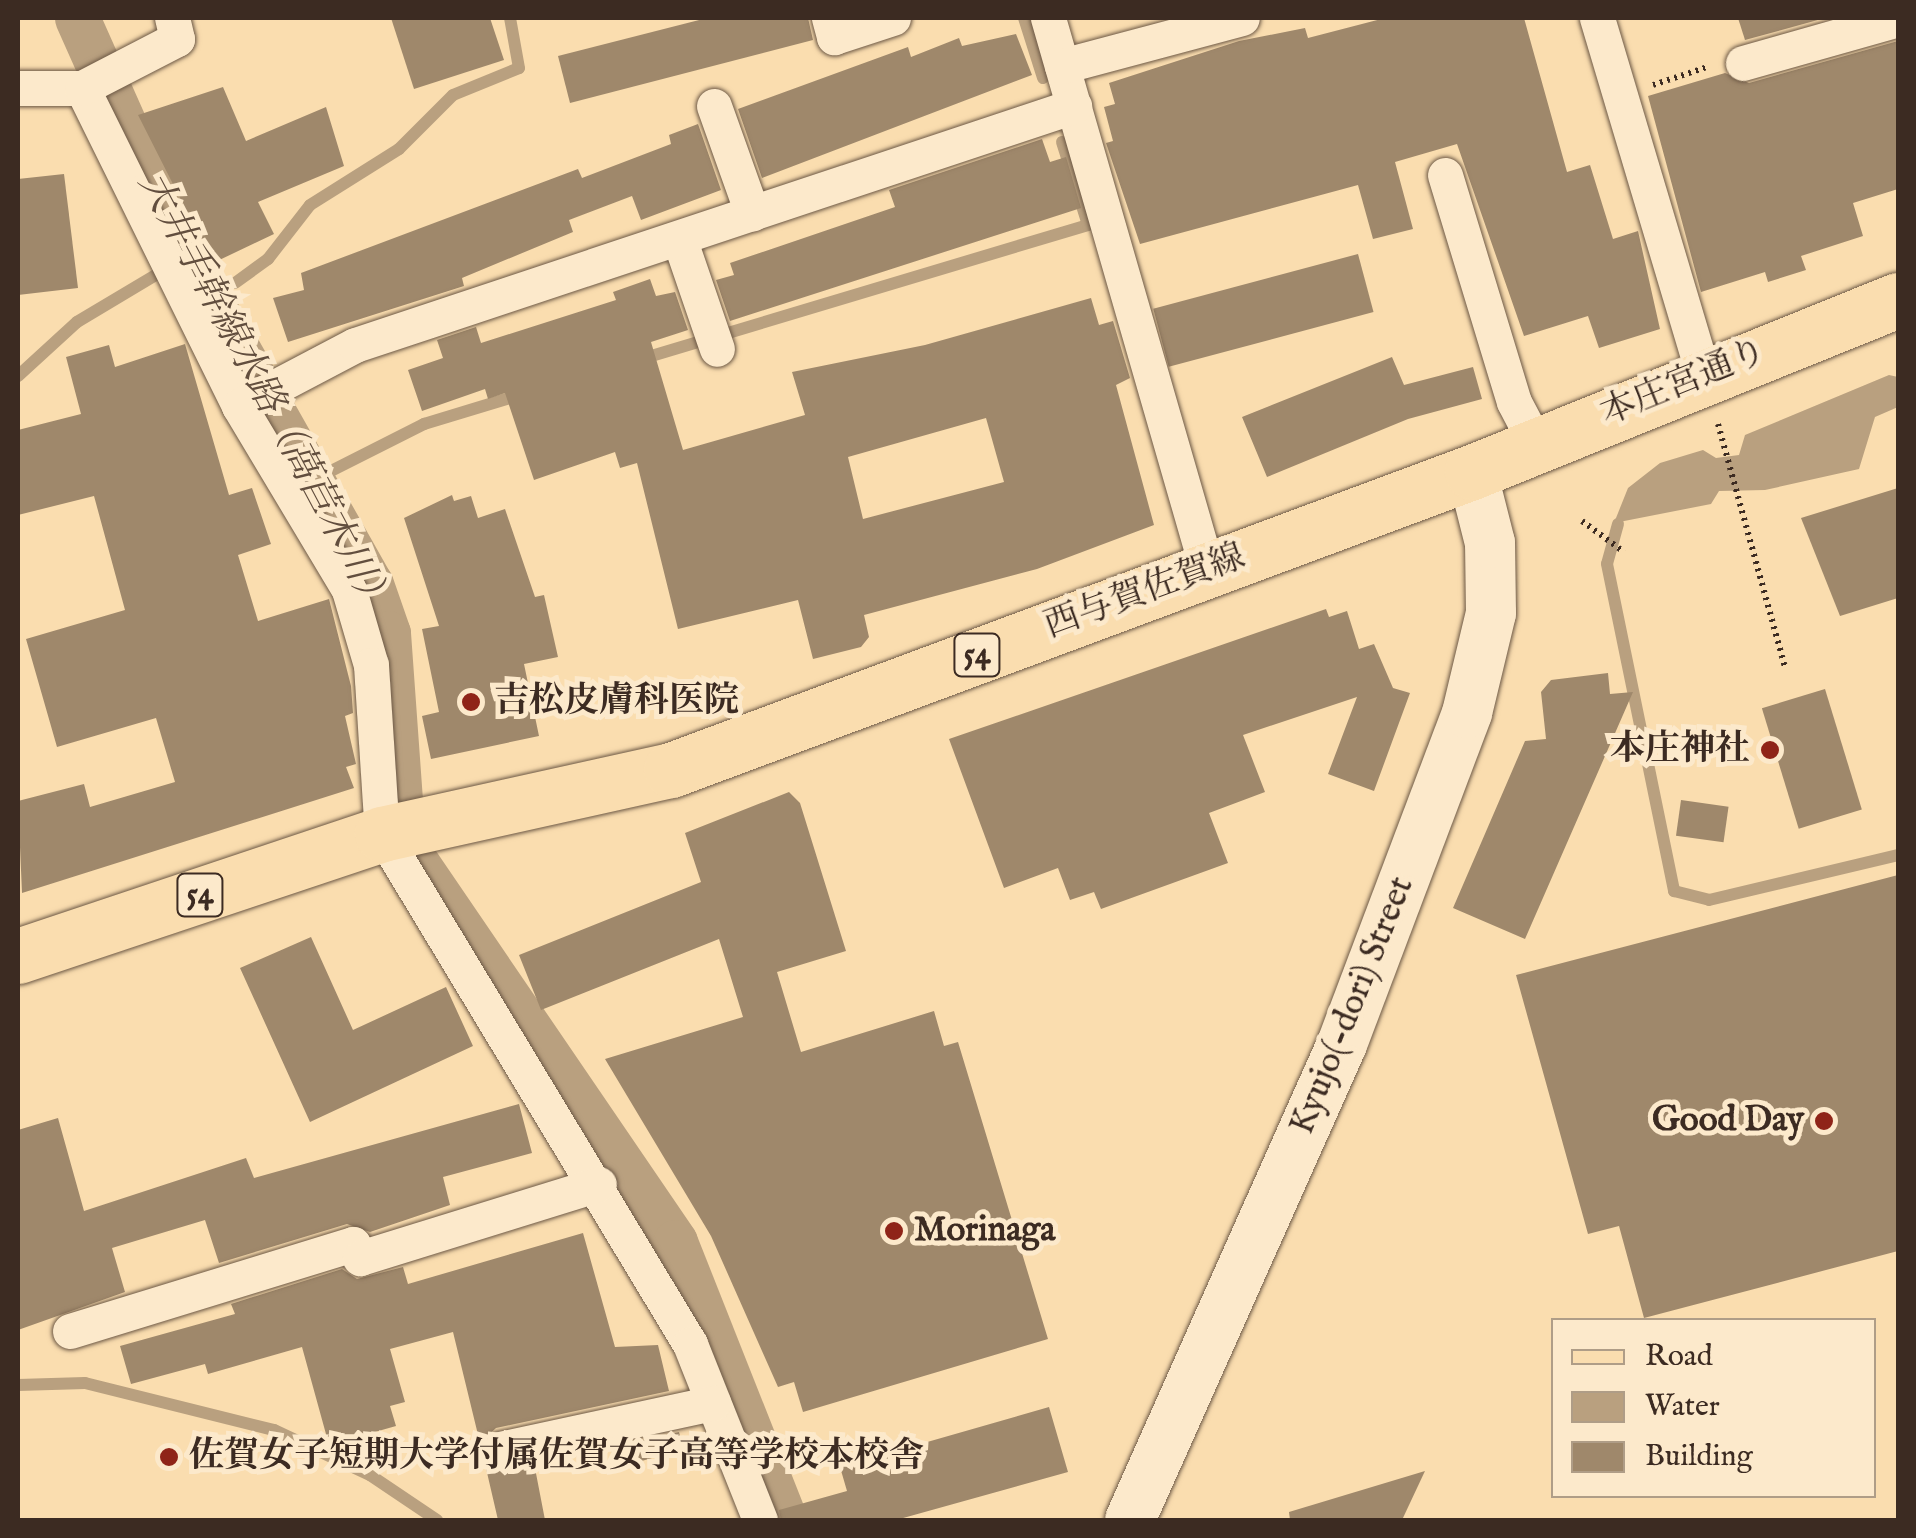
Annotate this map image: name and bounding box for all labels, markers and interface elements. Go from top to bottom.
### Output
water label: 大井手幹線水路（萵苣木川） [127,165,399,623]
street label: 本庄宮通り [1595,331,1773,435]
street label: 西与賀佐賀線 [1039,536,1251,648]
road number: 54 [952,628,1002,682]
place label: 吉松皮膚科医院 [494,681,739,723]
marker: 吉松皮膚科医院 [458,689,484,715]
place label: 本庄神社 [1610,729,1750,771]
marker: 本庄神社 [1759,739,1781,761]
road number: 54 [175,868,225,922]
street label: Kyujo(-dori) Street [1282,871,1424,1141]
place label: Good Day [1652,1100,1804,1142]
marker: Good Day [1813,1110,1835,1132]
place label: Morinaga [914,1210,1055,1252]
marker: Morinaga [883,1220,905,1242]
legend [1551,1318,1876,1498]
text: Road [1645,1338,1713,1376]
text: Water [1645,1388,1720,1426]
place label: 佐賀女子短期大学付属佐賀女子高等学校本校舎 [189,1436,924,1478]
text: Building [1645,1438,1753,1476]
marker: 佐賀女子短期大学付属佐賀女子高等学校本校舎 [158,1446,180,1468]

